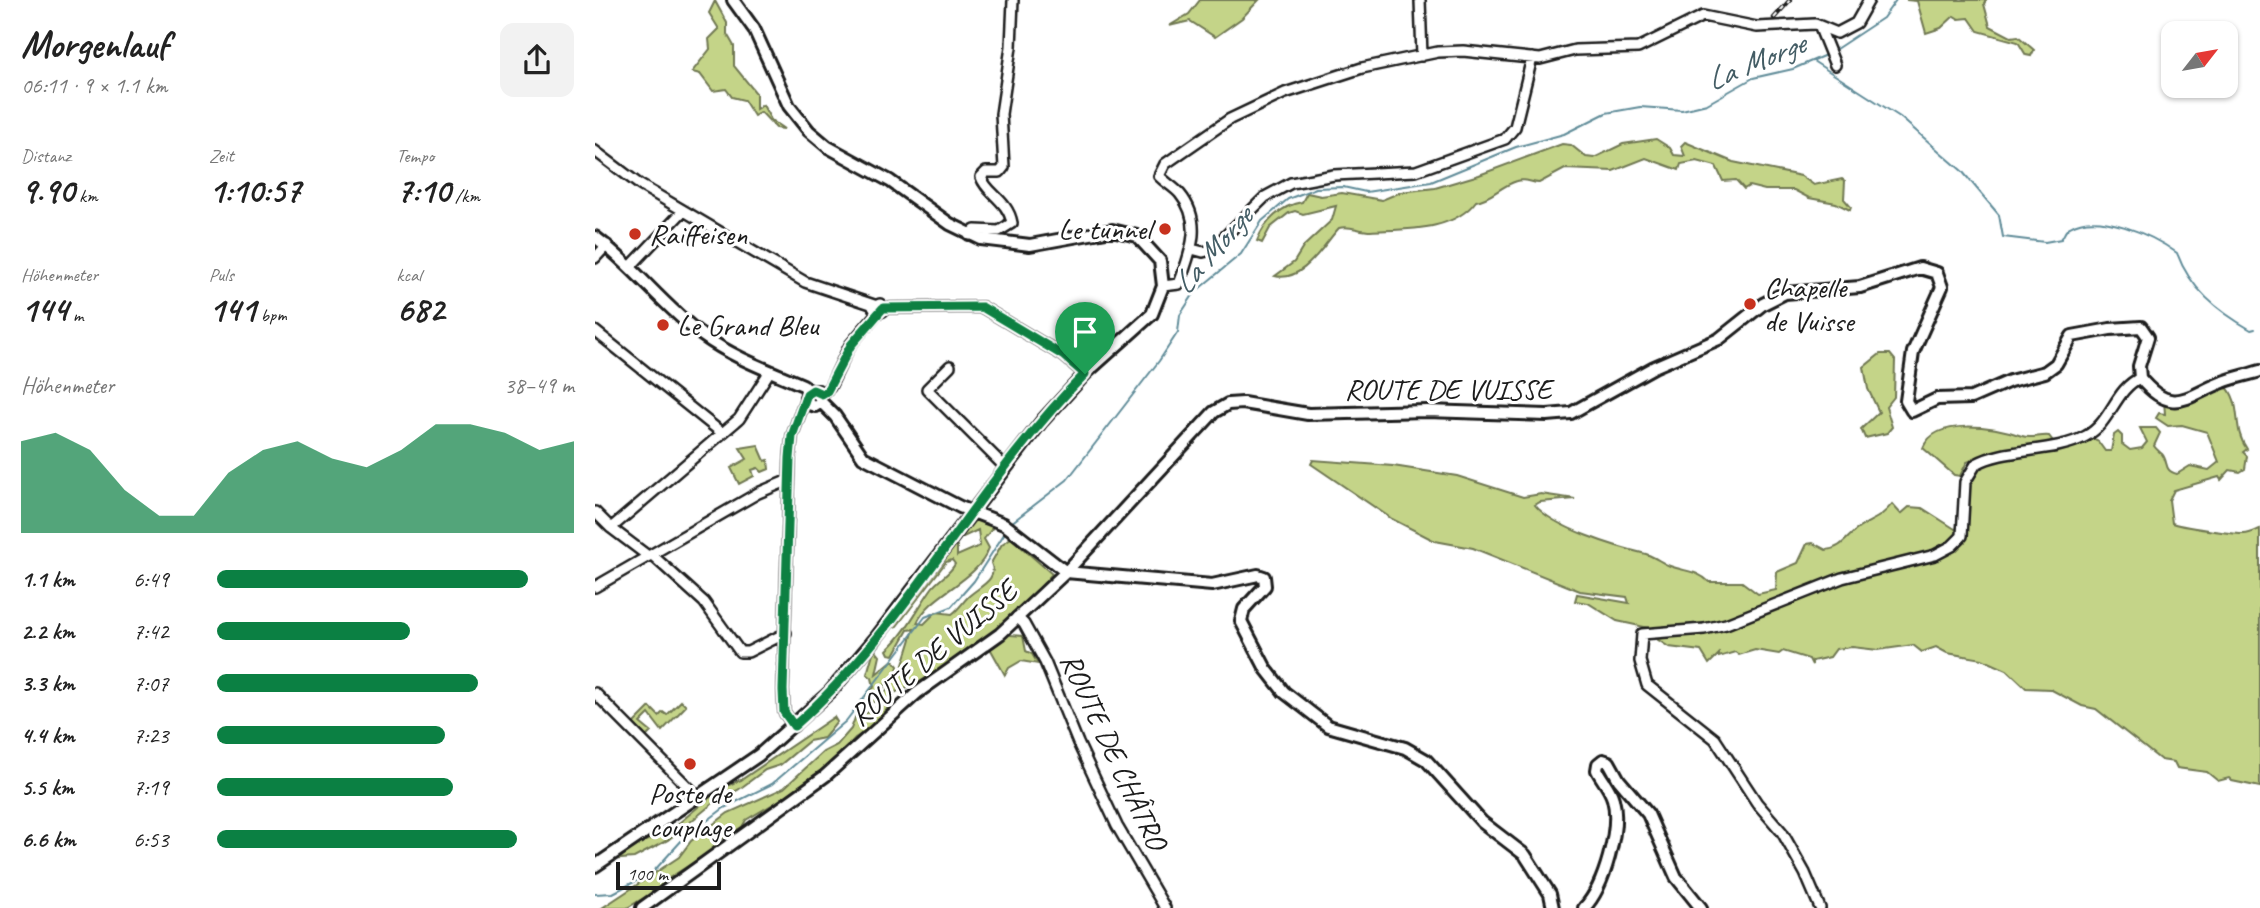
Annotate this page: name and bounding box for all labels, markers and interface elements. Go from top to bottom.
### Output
text: Morgenlauf [21,21,168,68]
water label: La Morge [1700,21,1815,100]
north arrow [2161,21,2238,98]
map controls [2161,21,2238,98]
button: share [500,23,574,97]
text: 06:11 · 9 × 1.1 km [21,71,167,100]
text: Distanz [21,144,71,168]
text: Zeit [209,144,234,168]
text: Tempo [396,144,434,168]
text: 9.90 [21,168,74,213]
text: 1:10:57 [209,168,301,213]
text: 7:10 [396,168,450,213]
text: km [74,184,98,208]
text: /km [450,184,480,208]
water label: La Morge [1163,195,1265,303]
place label: Le tunnel [1058,210,1156,248]
place label: Raiffeisen [649,215,748,253]
marker: Le tunnel [1157,221,1173,237]
marker: Raiffeisen [627,226,643,242]
text: Höhenmeter [21,263,98,287]
text: Puls [209,263,234,287]
text: kcal [396,263,421,287]
place label: Chapelle de Vuisse [1764,268,1856,340]
text: 144 [21,287,68,332]
text: 141 [209,287,256,332]
text: 682 [396,287,444,332]
marker: Chapelle de Vuisse [1742,296,1758,312]
pin [1055,302,1115,374]
text: m [68,303,84,327]
text: bpm [256,303,287,327]
place label: Le Grand Bleu [677,306,820,344]
icon: arrive [1066,313,1104,351]
marker: Le Grand Bleu [655,317,671,333]
street label: ROUTE DE VUISSE [1344,370,1556,408]
text: Höhenmeter [21,371,114,400]
text: 38–49 m [504,371,574,400]
text: 1.1 km [21,565,75,594]
text: 6:49 [133,565,169,594]
street label: ROUTE DE VUISSE [841,569,1028,734]
text: 2.2 km [21,617,75,646]
text: 7:42 [133,617,169,646]
street label: ROUTE DE CHÂTRO [1052,647,1177,858]
text: 3.3 km [21,669,75,698]
text: 7:07 [133,669,169,698]
text: 4.4 km [21,721,75,750]
text: 7:23 [133,721,169,750]
marker: Poste de couplage [682,756,698,772]
text: 5.5 km [21,773,74,802]
text: 7:19 [133,773,169,802]
place label: Poste de couplage [649,774,733,846]
text: 6.6 km [21,825,75,854]
text: 6:53 [133,825,169,854]
scale bar [616,859,721,891]
text: 100 m [627,862,668,886]

